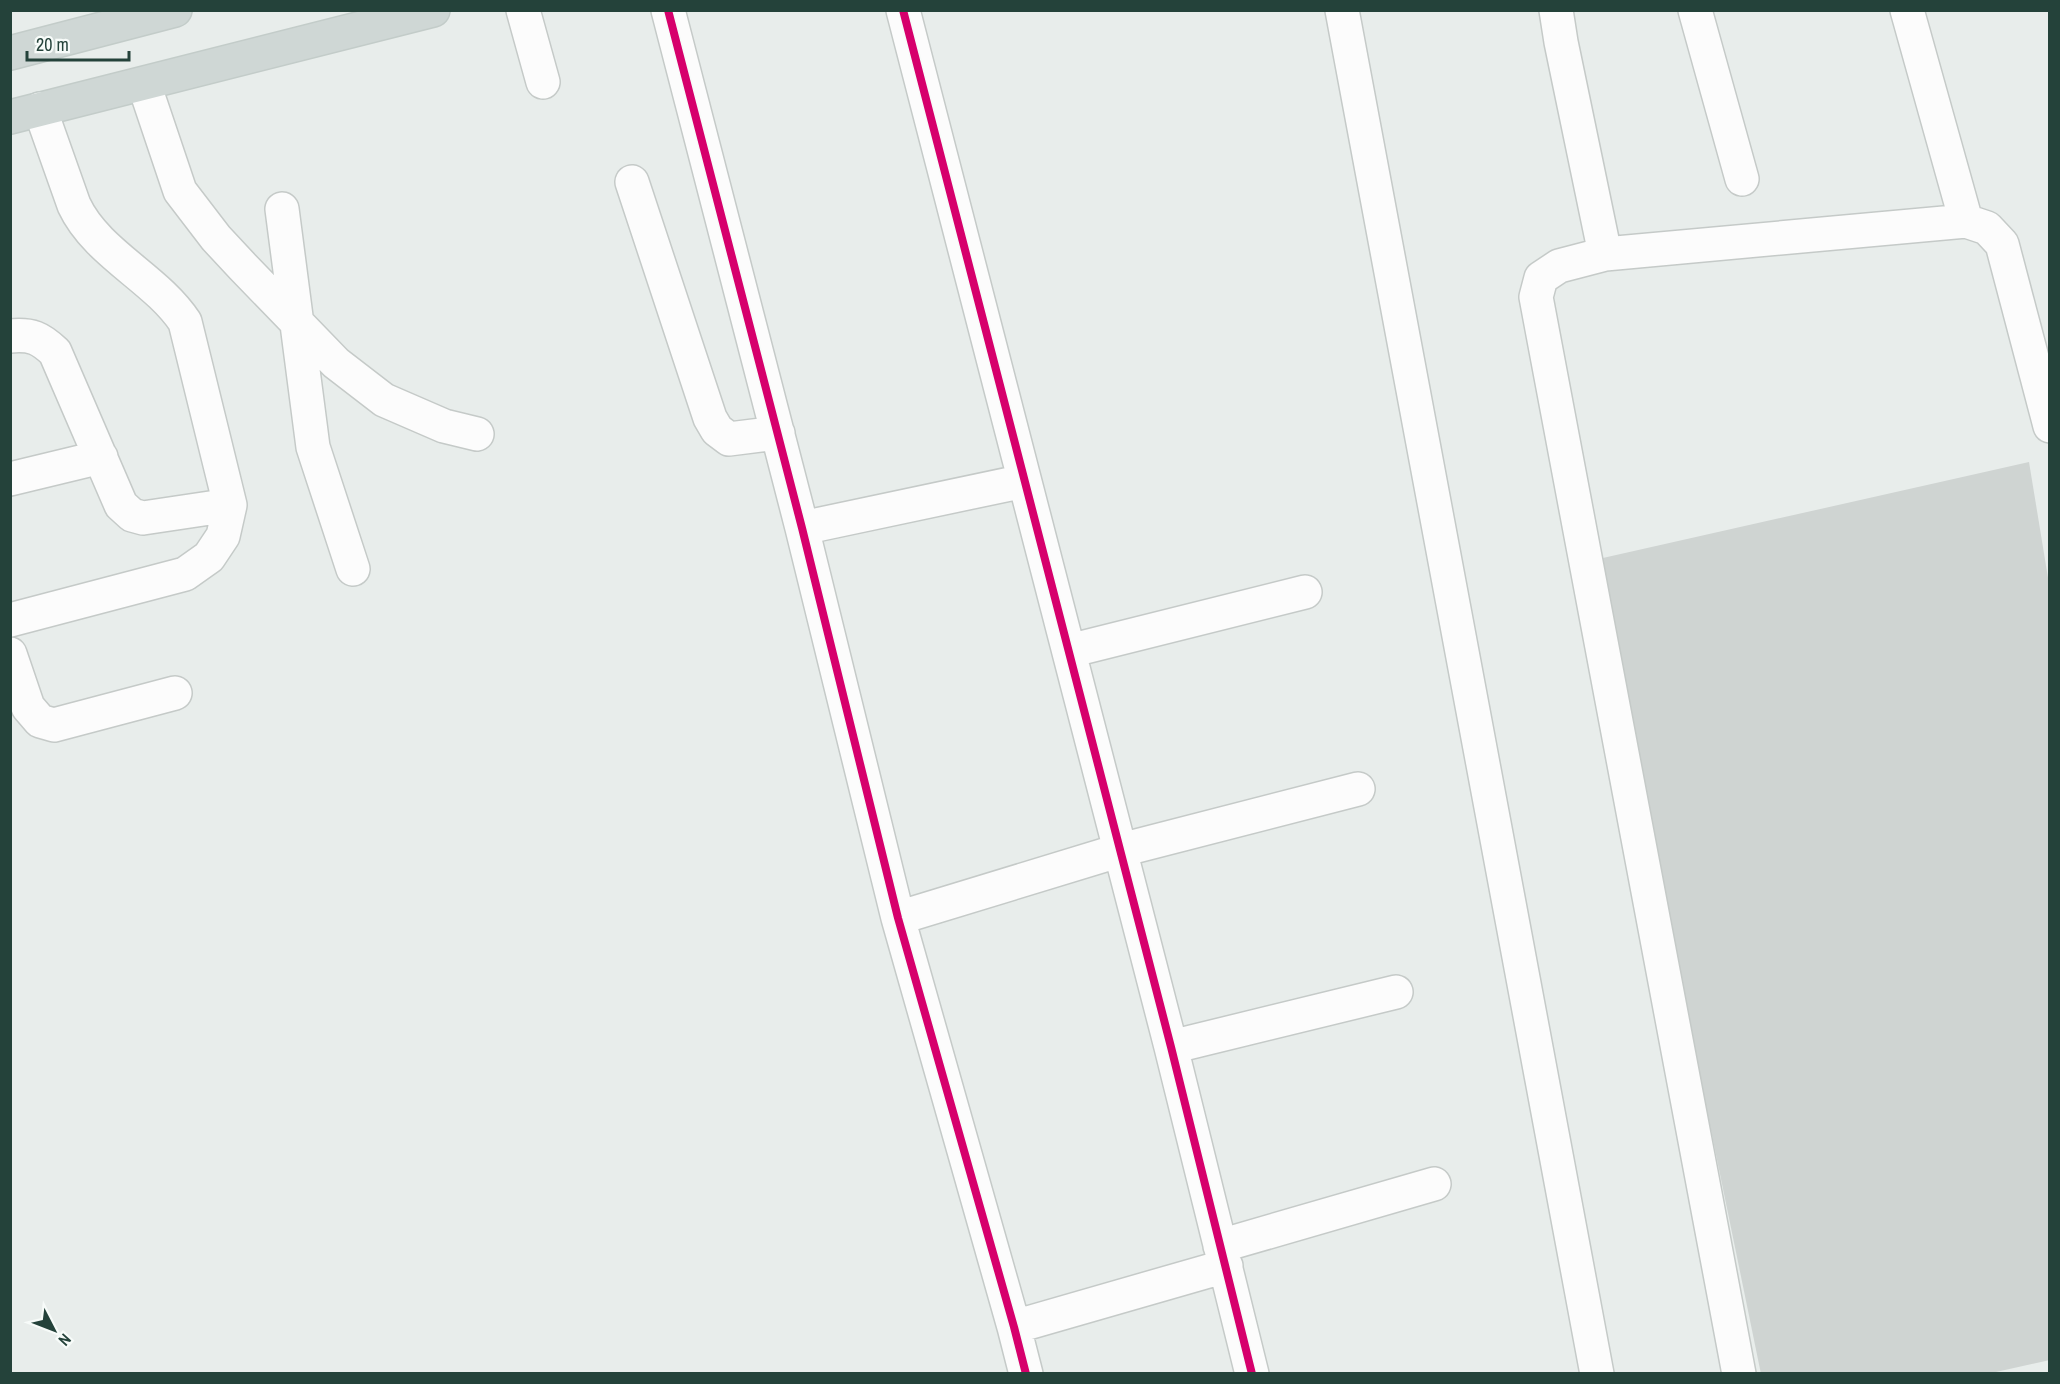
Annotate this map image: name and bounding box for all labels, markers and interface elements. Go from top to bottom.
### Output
scale bar [27,24,129,62]
text: 20 m [36,32,69,57]
north arrow [24,1300,84,1360]
text: N [54,1329,76,1351]

